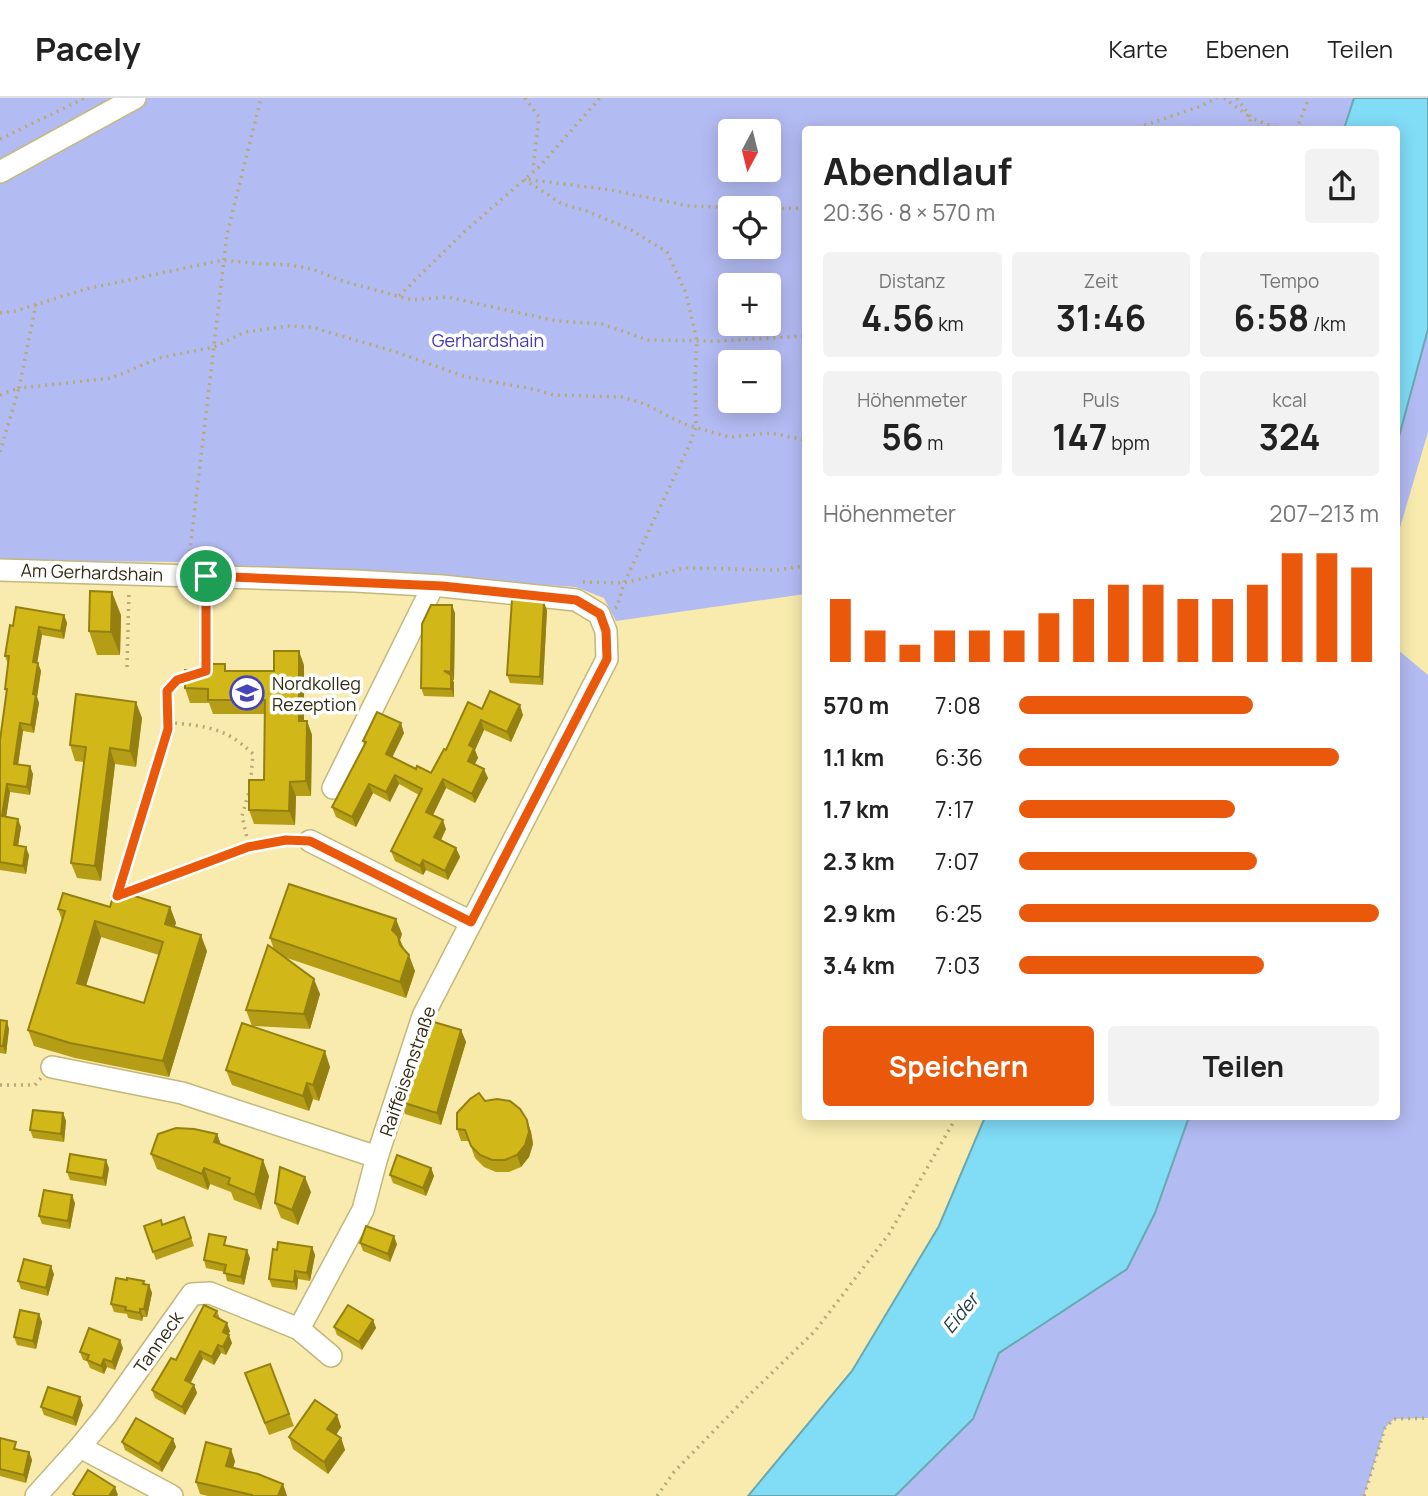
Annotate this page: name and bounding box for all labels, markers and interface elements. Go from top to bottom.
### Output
text: Pacely [35,26,141,71]
text: Karte [1108,32,1168,65]
text: Ebenen [1206,32,1289,65]
text: Teilen [1327,32,1393,65]
north arrow [718,119,780,182]
map controls [718,119,781,413]
text: Abendlauf [823,144,1012,196]
button: share [1305,149,1379,223]
button: locate [718,196,781,259]
text: 20:36 · 8 × 570 m [823,196,995,228]
text: Distanz [879,268,946,294]
text: Zeit [1084,268,1118,294]
text: Tempo [1260,268,1319,294]
button: + [718,273,781,336]
text: 4.56 [861,294,934,342]
text: 31:46 [1056,294,1146,342]
text: 6:58 [1233,294,1309,342]
text: km [934,311,964,337]
text: /km [1309,311,1346,337]
park label: Gerhardshain [432,328,544,352]
button: − [718,350,781,413]
text: Höhenmeter [857,387,967,413]
text: Puls [1082,387,1120,413]
text: kcal [1272,387,1307,413]
text: 56 [881,413,924,461]
text: 147 [1052,413,1107,461]
text: 324 [1259,413,1321,461]
text: m [924,430,943,456]
text: bpm [1107,430,1150,456]
text: Höhenmeter [823,497,956,529]
text: 207–213 m [1269,497,1379,529]
pin [176,546,236,606]
icon: arrive [187,557,225,595]
street label: Am Gerhardshain [20,558,164,586]
place label: Nordkolleg Rezeption [272,671,361,716]
school or university icon: Nordkolleg Rezeption [228,674,266,712]
text: 570 m [823,689,889,721]
text: 7:08 [935,689,981,721]
text: 1.1 km [823,741,884,773]
text: 6:36 [935,741,983,773]
text: 1.7 km [823,793,889,825]
text: 7:17 [935,793,974,825]
text: 2.3 km [823,845,895,877]
text: 7:07 [935,845,979,877]
text: 2.9 km [823,897,896,929]
text: 6:25 [935,897,983,929]
text: 3.4 km [823,949,895,981]
text: 7:03 [935,949,980,981]
street label: Raiffeisenstraße [373,1003,441,1139]
button: Speichern [823,1026,1094,1106]
button: Teilen [1108,1026,1379,1106]
water label: Eider [936,1286,985,1338]
street label: Tanneck [128,1305,189,1378]

